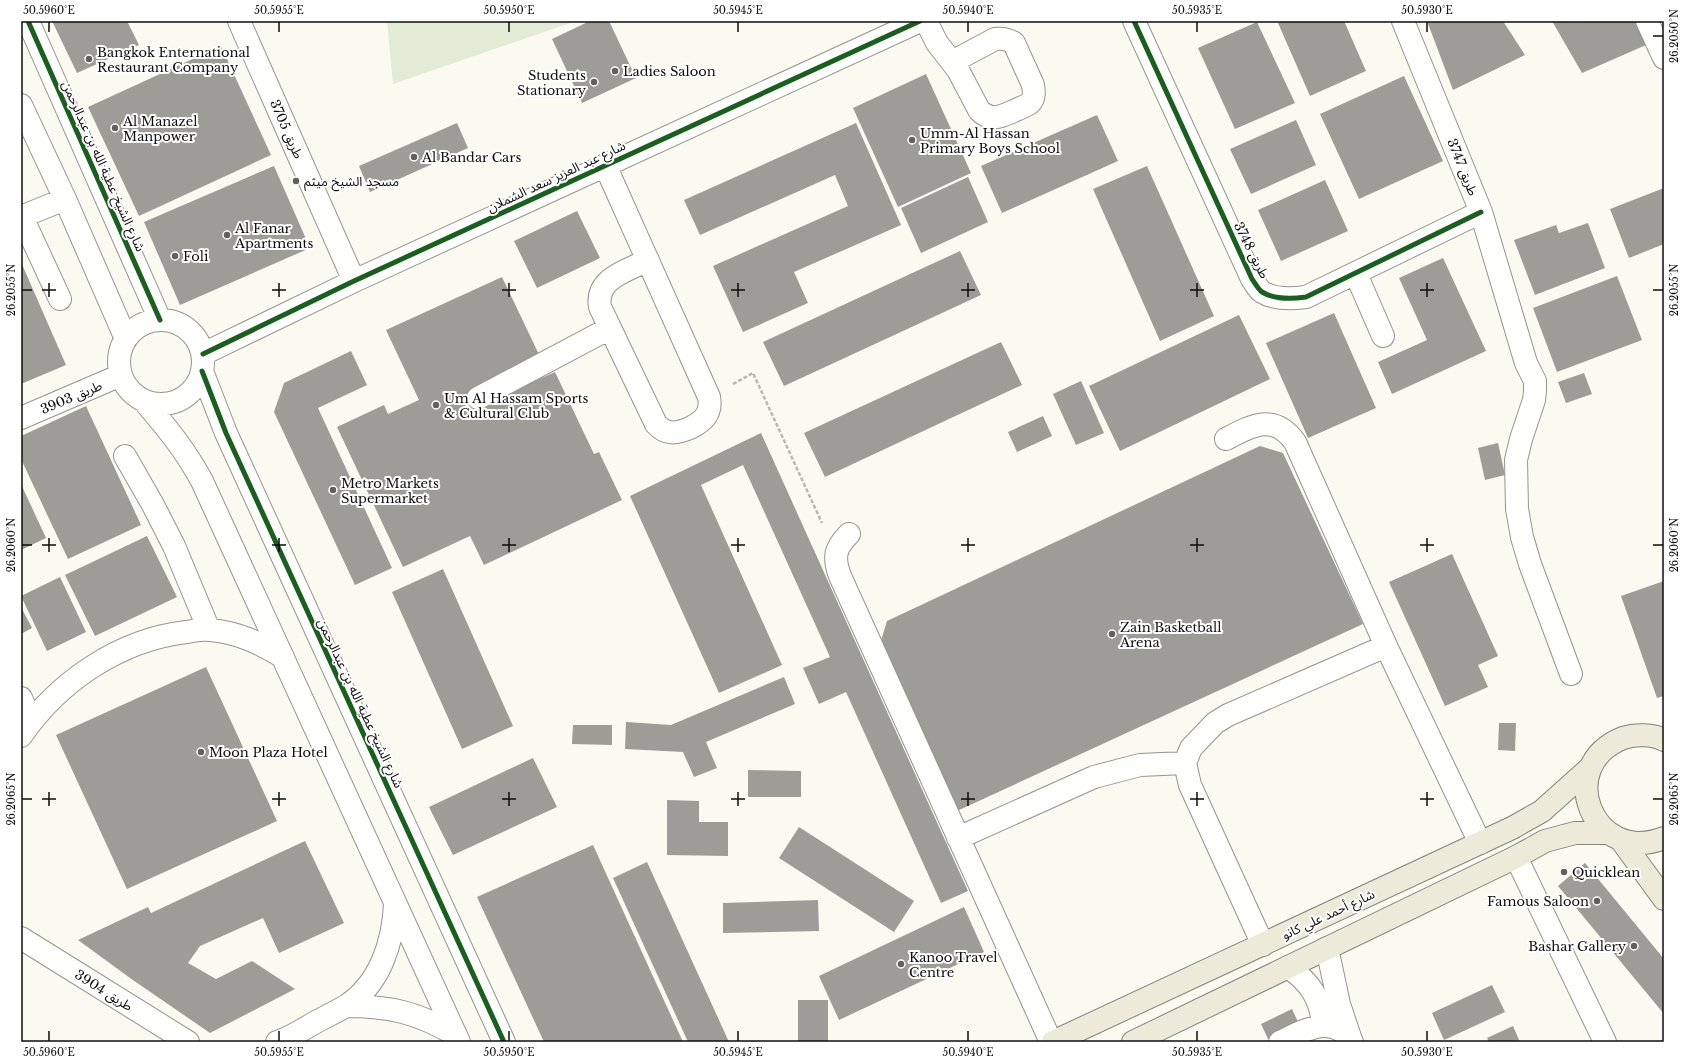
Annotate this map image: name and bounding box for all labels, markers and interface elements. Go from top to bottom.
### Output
text: 50.5960°E [23,4,75,17]
text: 50.5955°E [254,4,304,17]
text: 50.5950°E [484,4,534,17]
text: 50.5945°E [713,4,763,17]
text: 50.5940°E [942,4,994,17]
text: 50.5935°E [1172,4,1222,17]
text: 50.5930°E [1401,4,1453,17]
text: 26.2050°N [1668,9,1681,63]
place label: Bangkok Enternational Restaurant Company [97,44,250,76]
marker: Bangkok Enternational Restaurant Company [84,54,94,64]
place label: Ladies Saloon [623,63,716,80]
marker: Ladies Saloon [610,66,620,76]
place label: Students Stationary [517,67,587,99]
marker: Students Stationary [589,77,599,87]
street label: شارع الشيخ عطية الله بن عبدالرحمن [56,78,149,255]
street label: طريق 3705 [266,97,307,162]
place label: Al Manazel Manpower [122,113,197,145]
marker: Al Manazel Manpower [110,123,120,133]
place label: Umm-Al Hassan Primary Boys School [920,125,1060,157]
marker: Umm-Al Hassan Primary Boys School [907,135,917,145]
street label: طريق 3747 [1443,136,1482,198]
street label: شارع عبد العزيز سعد الشملان [484,137,629,218]
place label: Al Bandar Cars [421,149,522,166]
marker: Al Bandar Cars [409,152,419,162]
place label: مسجد الشيخ ميثم [304,173,399,192]
marker: مسجد الشيخ ميثم [291,176,301,186]
street label: طريق 3748 [1230,219,1273,282]
place label: Al Fanar Apartments [234,220,313,252]
marker: Al Fanar Apartments [222,230,232,240]
place label: Foli [183,248,209,265]
marker: Foli [170,251,180,261]
text: 26.2055°N [5,264,18,316]
text: 26.2055°N [1668,264,1681,316]
street label: طريق 3903 [38,377,105,418]
place label: Um Al Hassam Sports & Cultural Club [444,390,589,422]
marker: Um Al Hassam Sports & Cultural Club [431,400,441,410]
place label: Metro Markets Supermarket [341,475,439,507]
marker: Metro Markets Supermarket [328,485,338,495]
text: 26.2060°N [5,518,18,572]
text: 26.2060°N [1668,518,1681,572]
street label: شارع الشيخ عطية الله بن عبدالرحمن [312,616,407,792]
place label: Zain Basketball Arena [1119,619,1221,651]
marker: Zain Basketball Arena [1107,629,1117,639]
place label: Moon Plaza Hotel [209,744,328,761]
marker: Moon Plaza Hotel [196,747,206,757]
text: 26.2065°N [5,772,18,826]
text: 26.2065°N [1668,772,1681,826]
place label: Quicklean [1572,864,1640,881]
marker: Quicklean [1559,867,1569,877]
street label: شارع أحمد علي كانو [1279,886,1378,945]
place label: Famous Saloon [1487,893,1589,910]
marker: Famous Saloon [1592,896,1602,906]
place label: Bashar Gallery [1528,938,1627,955]
marker: Bashar Gallery [1629,941,1639,951]
place label: Kanoo Travel Centre [909,949,998,981]
marker: Kanoo Travel Centre [896,959,906,969]
street label: طريق 3904 [72,966,136,1015]
text: 50.5960°E [23,1046,75,1059]
text: 50.5955°E [254,1046,304,1059]
text: 50.5950°E [484,1046,534,1059]
text: 50.5945°E [713,1046,763,1059]
text: 50.5940°E [942,1046,994,1059]
text: 50.5935°E [1172,1046,1222,1059]
text: 50.5930°E [1401,1046,1453,1059]

